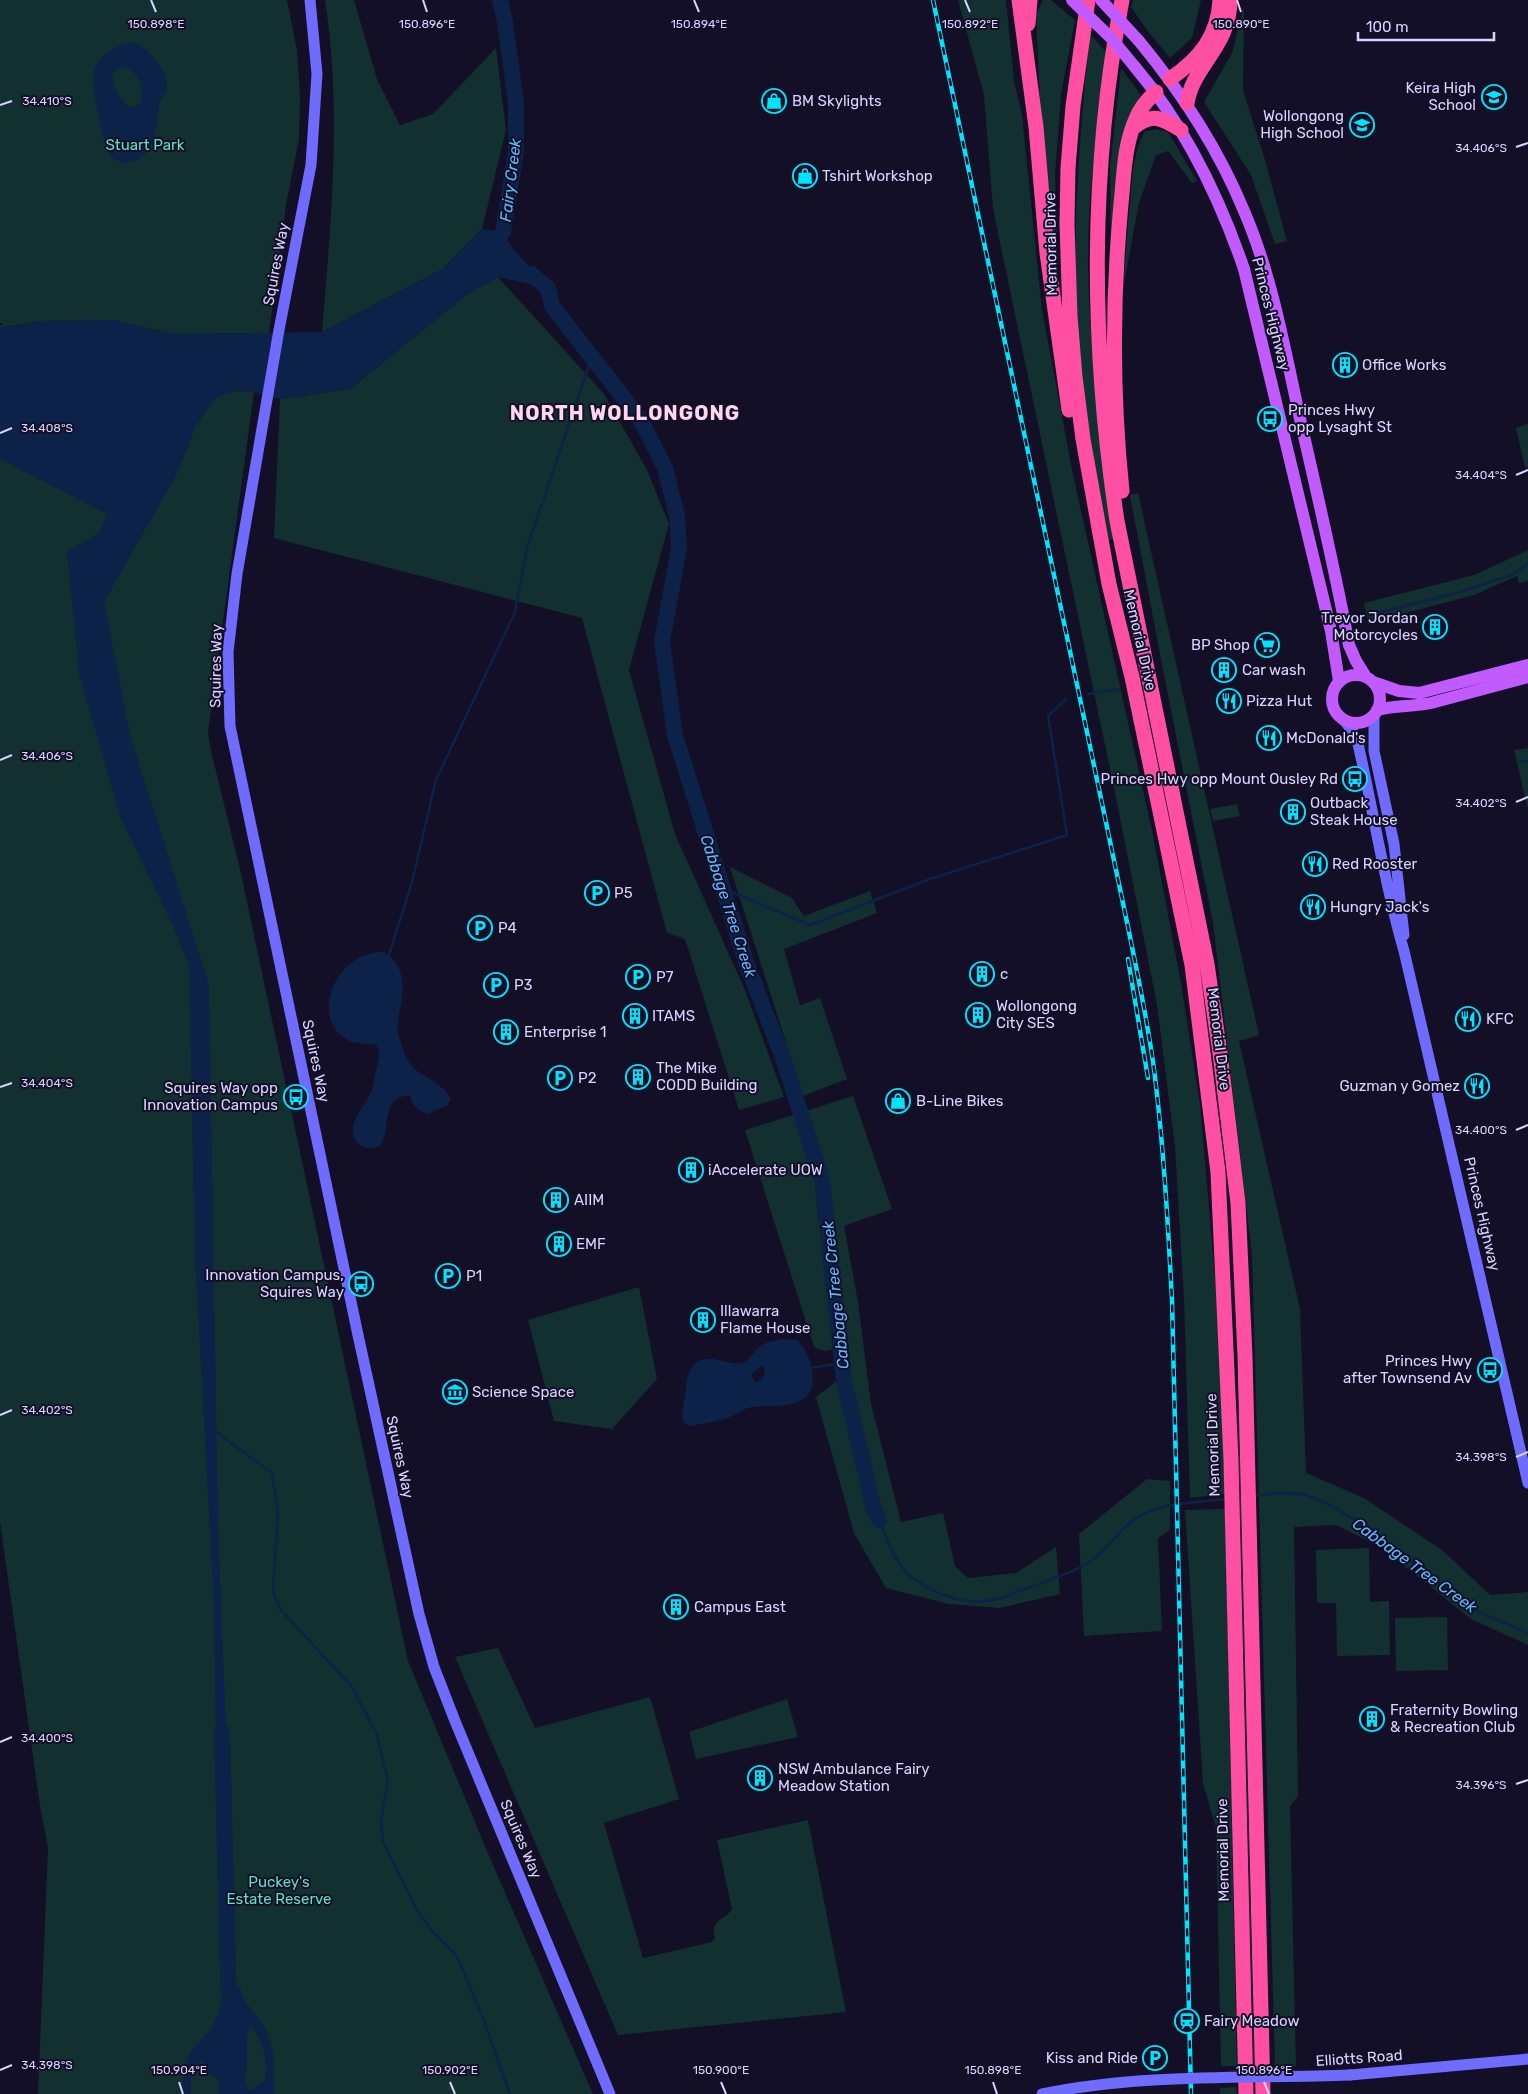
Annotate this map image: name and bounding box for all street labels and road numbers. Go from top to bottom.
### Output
street label: Memorial Drive [1041,192,1061,296]
street label: Squires Way [259,221,293,307]
street label: Princes Highway [1248,255,1294,373]
street label: Memorial Drive [1120,588,1160,692]
street label: Squires Way [206,624,226,708]
street label: Memorial Drive [1204,987,1234,1091]
street label: Squires Way [298,1018,334,1104]
street label: Princes Highway [1460,1155,1504,1273]
street label: Memorial Drive [1202,1393,1224,1497]
street label: Squires Way [382,1414,418,1500]
street label: Squires Way [496,1797,546,1881]
street label: Memorial Drive [1213,1798,1233,1902]
street label: Elliotts Road [1315,2046,1403,2070]

